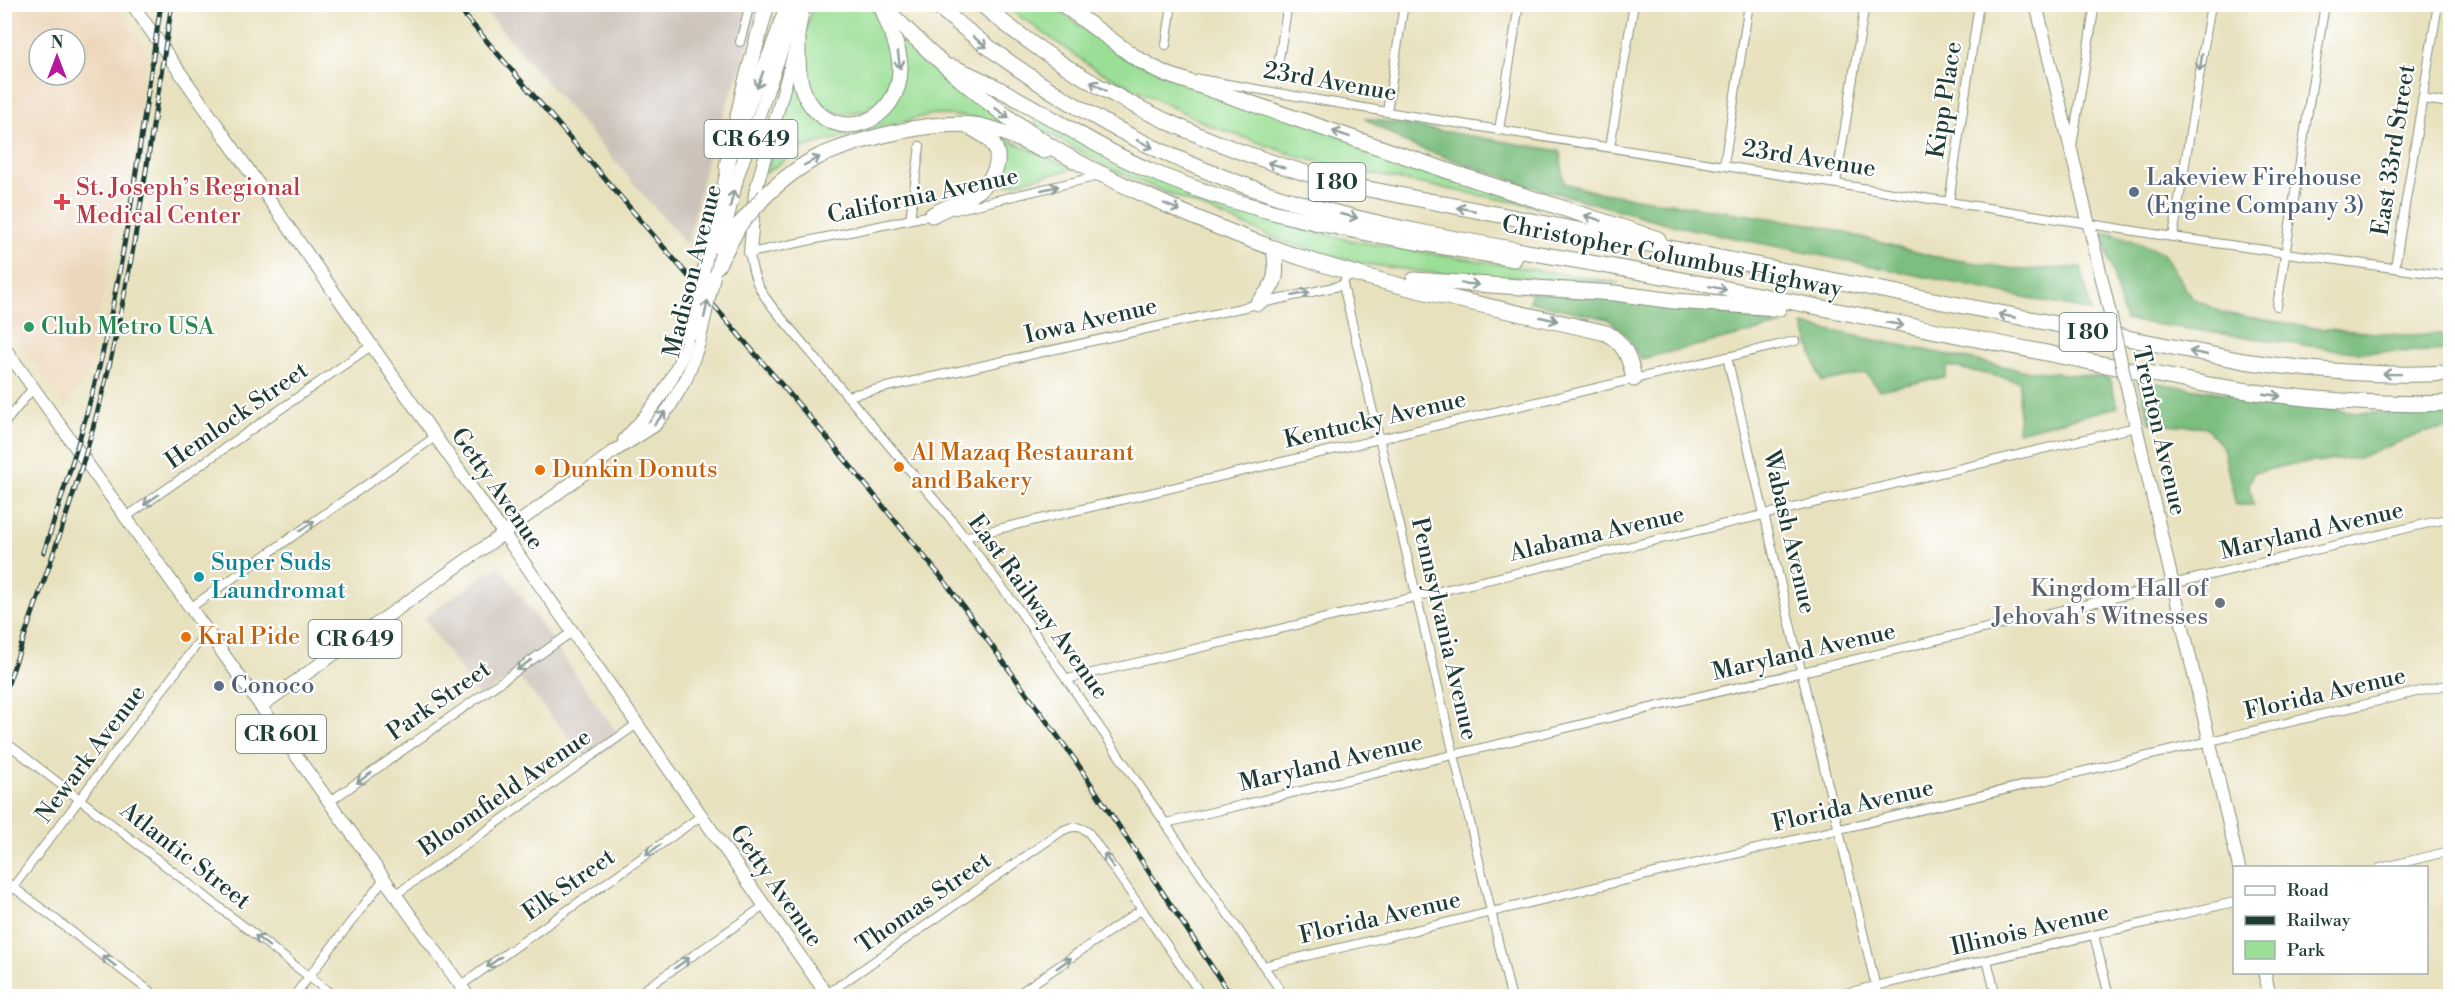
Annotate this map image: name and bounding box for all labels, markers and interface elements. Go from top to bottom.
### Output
north arrow [27,27,87,87]
text: N [51,33,64,53]
one-way arrow [972,35,988,48]
street label: Kipp Place [1921,39,1969,161]
one-way arrow [893,50,904,69]
one-way arrow [2195,52,2206,72]
street label: 23rd Avenue [1261,56,1399,108]
street label: East 33rd Street [2366,62,2422,238]
one-way arrow [753,70,764,88]
one-way arrow [1090,79,1107,91]
one-way arrow [994,106,1010,119]
road number: CR 649 [704,120,798,158]
one-way arrow [1332,128,1351,139]
street label: 23rd Avenue [1740,134,1878,184]
one-way arrow [1136,139,1154,151]
one-way arrow [802,155,820,166]
one-way arrow [1267,159,1286,170]
street label: California Avenue [825,161,1021,231]
road number: I 80 [1308,163,1366,201]
place label: Lakeview Firehouse (Engine Company 3) [2146,163,2364,221]
place label: St. Joseph’s Regional Medical Center [76,173,300,231]
street label: Madison Avenue [657,181,729,361]
one-way arrow [1040,181,1059,193]
marker: Lakeview Firehouse (Engine Company 3) [2127,185,2141,199]
one-way arrow [727,190,739,209]
marker: St. Joseph’s Regional Medical Center [53,193,71,211]
one-way arrow [1162,202,1180,214]
one-way arrow [1456,203,1476,214]
street label: Christopher Columbus Highway [1499,209,1845,305]
one-way arrow [1339,210,1358,222]
one-way arrow [1584,212,1603,223]
one-way arrow [1459,279,1479,290]
one-way arrow [1708,283,1728,294]
one-way arrow [1290,288,1310,299]
street label: Iowa Avenue [1022,291,1160,351]
one-way arrow [701,300,713,319]
one-way arrow [1998,310,2017,321]
place label: Club Metro USA [41,312,215,342]
road number: I 80 [2060,313,2116,351]
one-way arrow [1539,314,1558,326]
one-way arrow [1884,319,1904,330]
marker: Club Metro USA [22,320,36,334]
street label: Trenton Avenue [2125,344,2193,518]
one-way arrow [2189,347,2209,358]
street label: Hemlock Street [160,355,315,476]
one-way arrow [2383,368,2403,380]
street label: Kentucky Avenue [1281,384,1469,456]
one-way arrow [2262,389,2282,400]
one-way arrow [653,411,667,426]
street label: Getty Avenue [444,422,550,556]
place label: Al Mazaq Restaurant and Bakery [910,438,1135,496]
street label: Wabash Avenue [1755,446,1822,617]
place label: Dunkin Donuts [552,455,717,485]
marker: Al Mazaq Restaurant and Bakery [892,460,906,474]
marker: Dunkin Donuts [533,463,547,477]
one-way arrow [143,494,160,506]
street label: Maryland Avenue [2217,495,2407,567]
street label: Alabama Avenue [1506,499,1687,569]
street label: East Railway Avenue [961,509,1115,705]
street label: Pennsylvania Avenue [1404,515,1484,743]
one-way arrow [298,520,315,532]
place label: Super Suds Laundromat [211,548,346,606]
marker: Super Suds Laundromat [192,570,206,584]
place label: Kingdom Hall of Jehovah's Witnesses [1991,574,2209,632]
marker: Kingdom Hall of Jehovah's Witnesses [2213,596,2227,610]
street label: Maryland Avenue [1709,616,1899,688]
road number: CR 649 [308,620,401,658]
place label: Kral Pide [198,622,300,652]
marker: Kral Pide [179,630,193,644]
street label: Park Street [381,654,497,748]
one-way arrow [516,659,532,671]
street label: Florida Avenue [2241,661,2409,727]
place label: Conoco [231,671,314,701]
street label: Newark Avenue [29,679,153,829]
marker: Conoco [212,679,226,693]
road number: CR 601 [236,715,326,753]
street label: Bloomfield Avenue [412,722,597,864]
street label: Maryland Avenue [1236,727,1426,799]
one-way arrow [357,772,373,784]
street label: Florida Avenue [1769,773,1937,839]
street label: Atlantic Street [113,795,257,917]
street label: Getty Avenue [723,819,829,953]
street label: Elk Street [517,842,622,928]
one-way arrow [646,844,662,856]
street label: Thomas Street [851,845,998,961]
one-way arrow [1103,853,1115,869]
legend [2233,866,2428,974]
text: Road [2287,879,2330,902]
street label: Florida Avenue [1296,885,1464,951]
street label: Illinois Avenue [1948,897,2112,963]
text: Railway [2287,909,2351,932]
one-way arrow [255,935,271,948]
text: Park [2287,939,2326,962]
one-way arrow [102,954,118,967]
one-way arrow [486,956,502,968]
one-way arrow [674,957,690,969]
one-way arrow [1055,957,1071,969]

